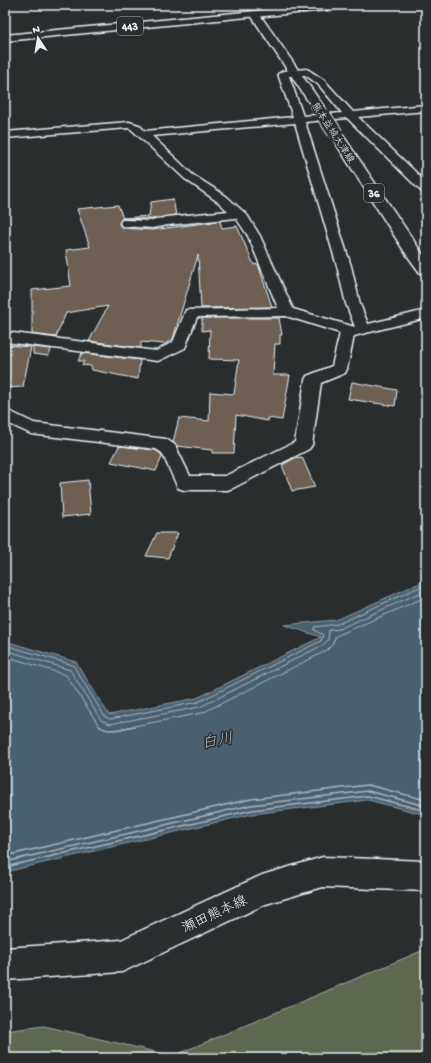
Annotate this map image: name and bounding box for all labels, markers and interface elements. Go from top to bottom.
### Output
road number: 443 [117,17,143,35]
north arrow [18,18,58,58]
text: N [32,24,41,37]
street label: 熊本益城大津線 [308,100,356,166]
road number: 36 [364,184,384,202]
water label: 白川 [200,729,235,755]
street label: 瀬田熊本線 [180,893,250,938]

